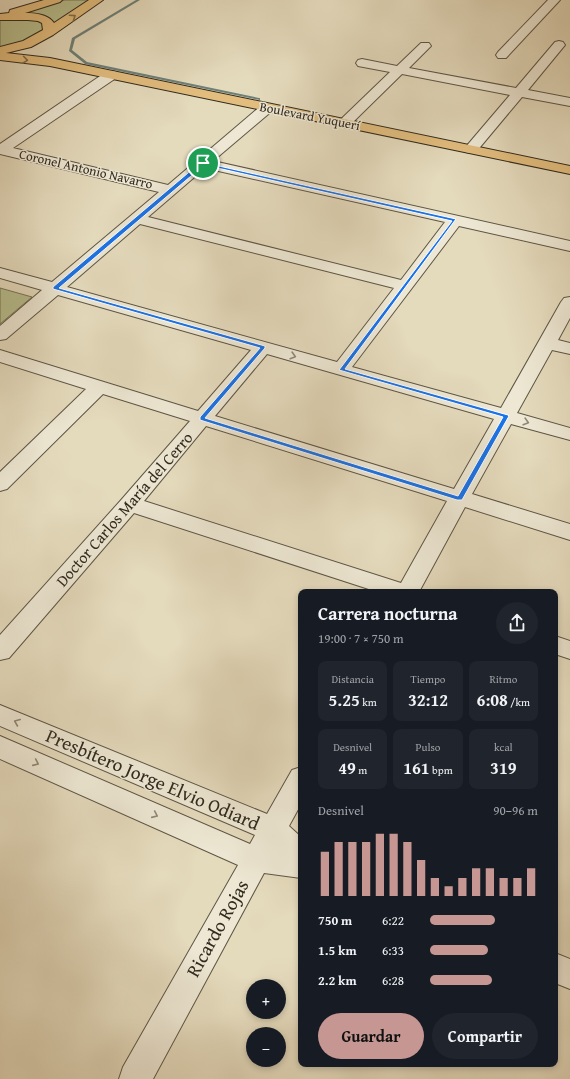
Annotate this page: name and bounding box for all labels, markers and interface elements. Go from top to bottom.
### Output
one-way arrow [69,14,76,21]
one-way arrow [22,55,28,64]
street label: Boulevard Yuquerí [258,97,362,135]
street label: Coronel Antonio Navarro [17,144,155,194]
pin [186,146,220,180]
icon: arrive [192,152,214,174]
one-way arrow [290,351,297,360]
one-way arrow [523,417,530,425]
street label: Doctor Carlos María del Cerro [50,426,198,592]
text: Carrera nocturna [318,600,458,627]
button: share [496,602,538,644]
text: 19:00 · 7 × 750 m [318,629,404,648]
text: Distancia [331,671,374,687]
text: Tiempo [411,671,445,687]
text: Ritmo [489,671,517,687]
text: 5.25 [329,687,360,712]
text: 32:12 [408,687,448,712]
text: 6:08 [477,687,508,712]
text: km [360,694,377,710]
text: /km [508,694,530,710]
one-way arrow [13,718,20,726]
street label: Presbítero Jorge Elvio Odiard [42,721,265,837]
text: Desnivel [333,739,372,755]
text: Pulso [416,739,440,755]
text: kcal [494,739,513,755]
text: 49 [338,755,356,780]
text: 161 [403,755,430,780]
text: 319 [490,755,517,780]
one-way arrow [31,758,39,766]
text: m [356,762,367,778]
text: bpm [430,762,453,778]
text: Desnivel [318,801,364,820]
text: 90–96 m [493,801,538,820]
one-way arrow [150,810,158,818]
street label: Ricardo Rojas [179,874,255,982]
text: 750 m [318,911,352,930]
text: 6:22 [382,911,404,930]
text: 1.5 km [318,941,357,960]
text: 6:33 [382,941,404,960]
text: 2.2 km [318,971,357,990]
text: 6:28 [382,971,404,990]
map controls [246,979,286,1067]
button: + [246,979,286,1019]
button: Guardar [318,1013,424,1059]
button: Compartir [432,1013,538,1059]
button: − [246,1027,286,1067]

